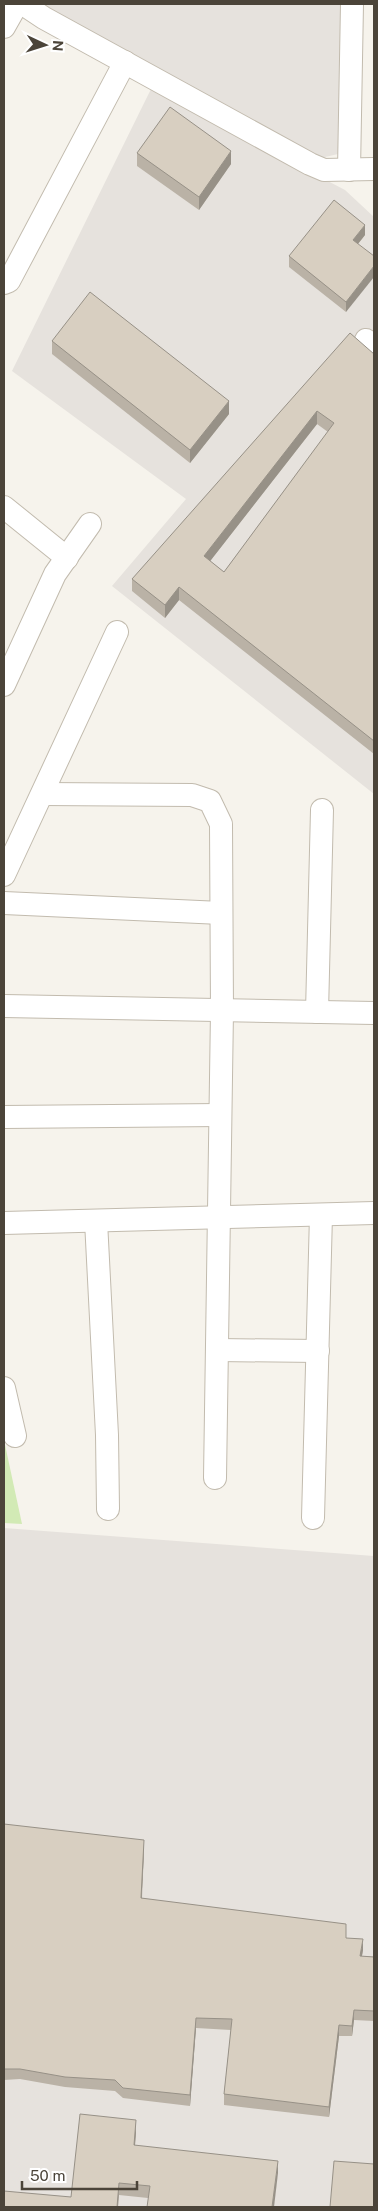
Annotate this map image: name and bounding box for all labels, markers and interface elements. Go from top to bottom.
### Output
north arrow [20,20,70,70]
text: N [50,40,66,52]
scale bar [22,2158,138,2190]
text: 50 m [30,2167,65,2184]

